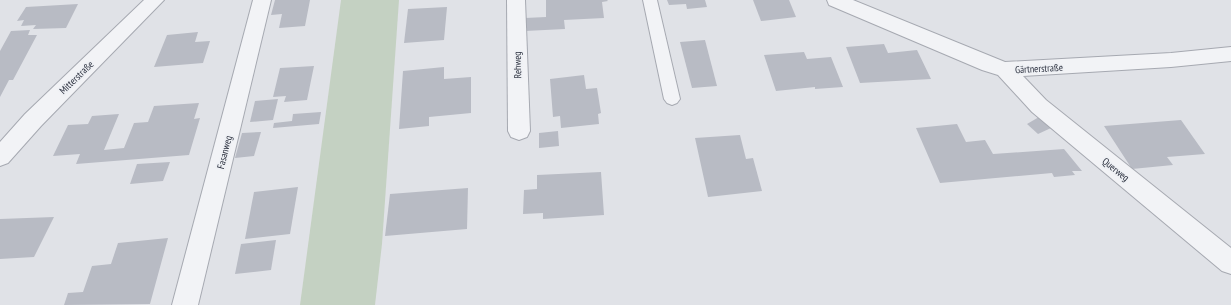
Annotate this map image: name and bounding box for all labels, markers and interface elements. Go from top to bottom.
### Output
street label: Rehweg [511,51,524,79]
street label: Mitterstraße [56,58,96,97]
street label: Gärtnerstraße [1015,61,1063,76]
street label: Fasanweg [214,134,235,170]
street label: Querweg [1100,155,1132,184]

